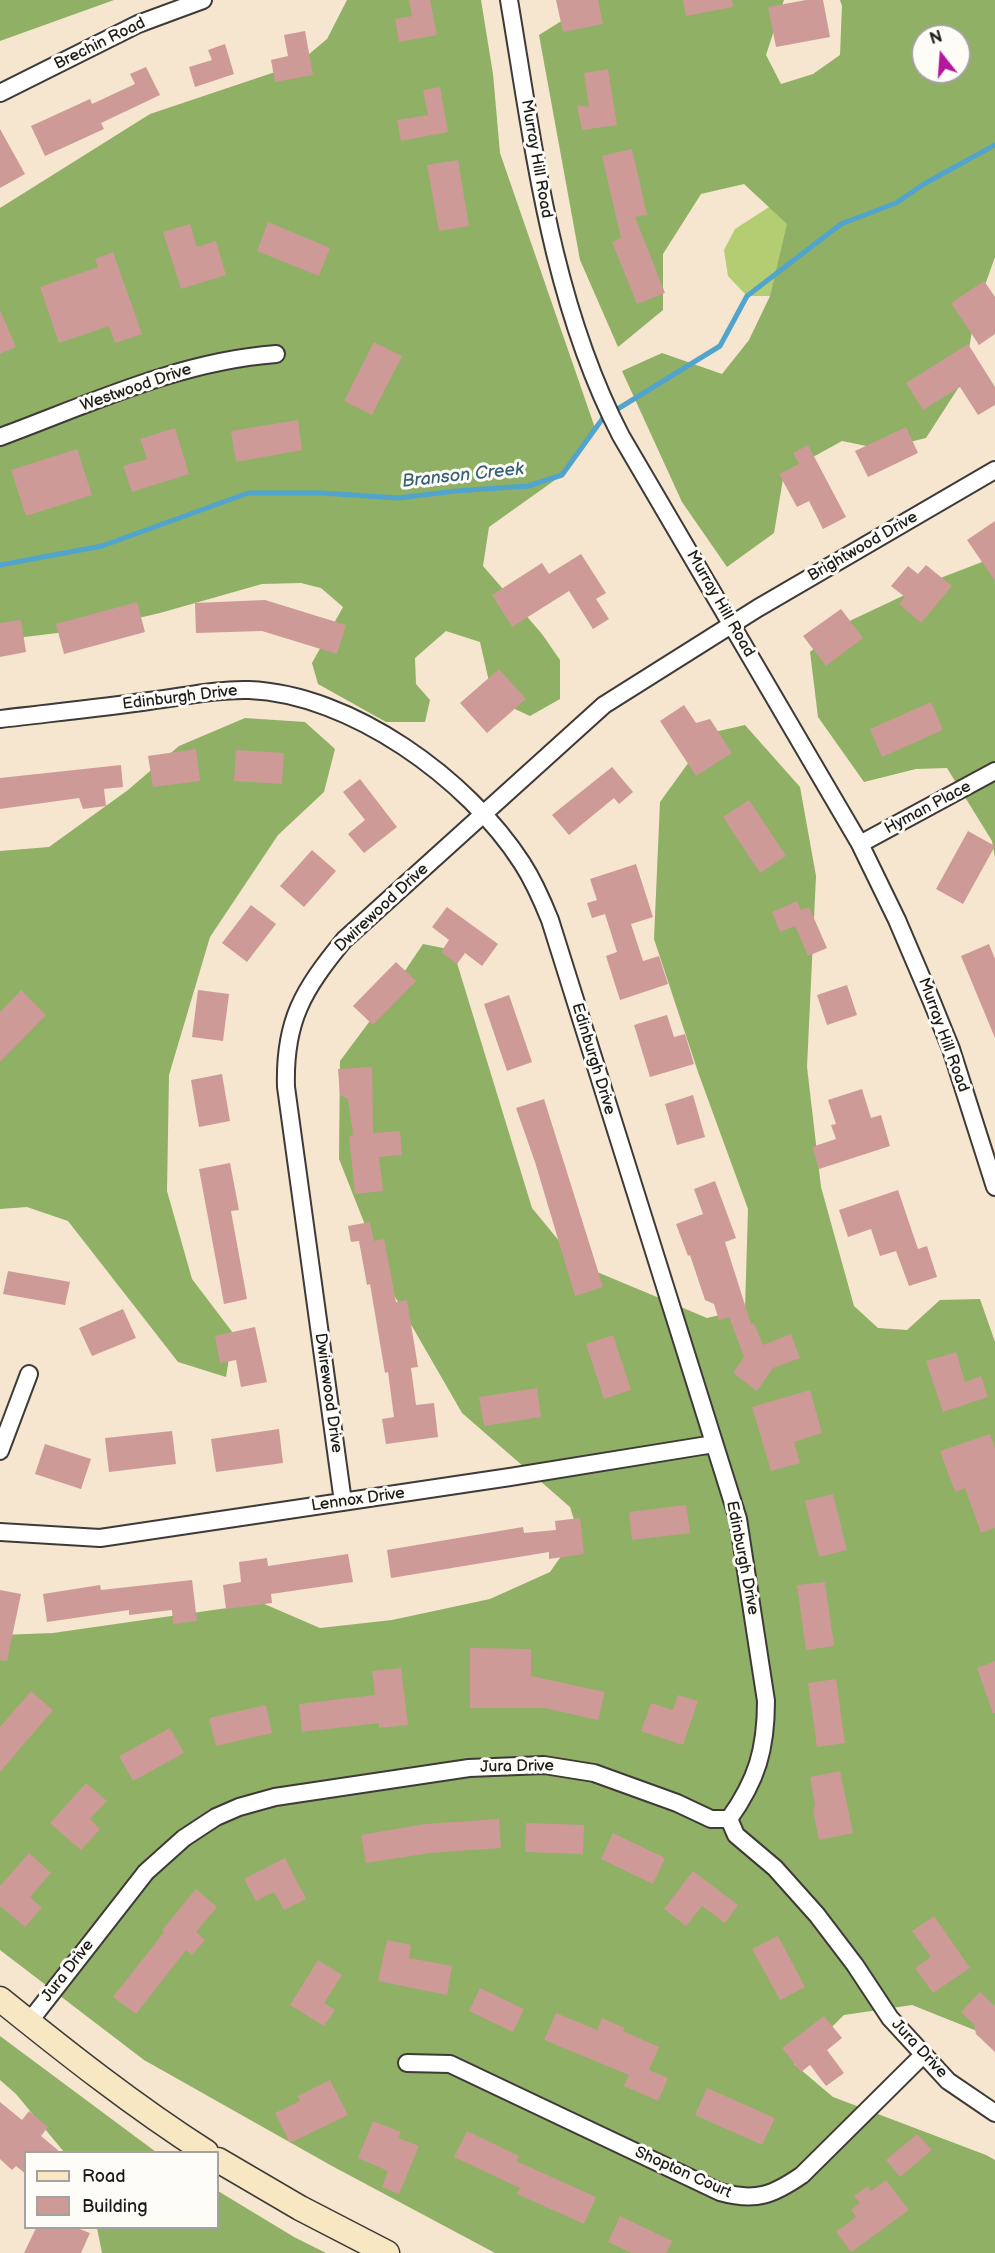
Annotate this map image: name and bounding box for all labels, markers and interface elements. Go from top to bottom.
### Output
street label: Brechin Road [51,14,149,74]
north arrow [911,24,971,84]
text: N [928,27,945,49]
street label: Murray Hill Road [516,98,556,220]
street label: Westwood Drive [78,360,194,416]
water label: Branson Creek [401,459,525,493]
street label: Brightwood Drive [805,508,921,586]
street label: Murray Hill Road [682,547,758,661]
street label: Edinburgh Drive [121,681,239,715]
street label: Hyman Place [881,777,975,839]
street label: Dwirewood Drive [331,860,433,956]
street label: Murray Hill Road [913,975,973,1095]
street label: Edinburgh Drive [567,1001,619,1117]
street label: Dwirewood Drive [310,1332,346,1454]
street label: Lennox Drive [310,1484,406,1516]
street label: Edinburgh Drive [722,1499,762,1617]
street label: Jura Drive [480,1757,554,1777]
street label: Jura Drive [38,1936,98,2006]
street label: Jura Drive [887,2016,951,2082]
street label: Shopton Court [632,2143,734,2203]
legend [24,2151,219,2229]
text: Road [82,2166,126,2187]
text: Building [82,2196,148,2217]

